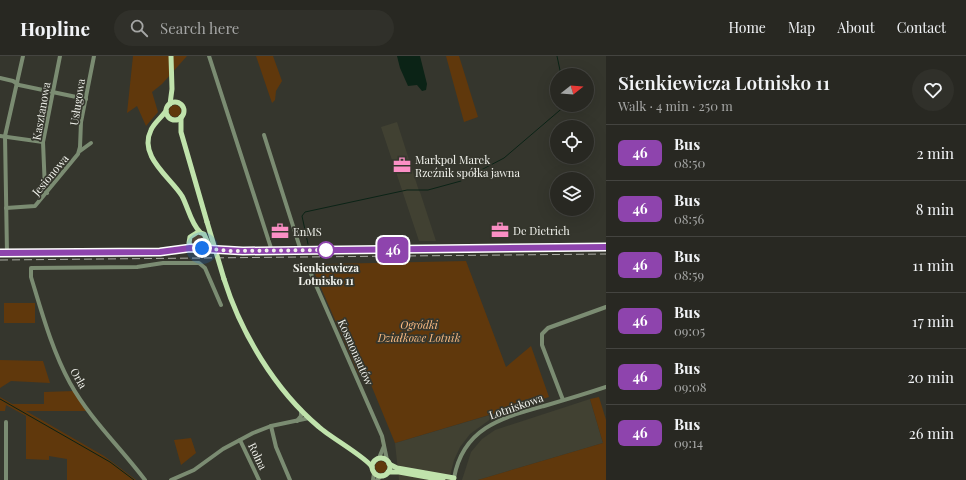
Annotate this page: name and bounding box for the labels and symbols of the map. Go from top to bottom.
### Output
north arrow [550,68,594,112]
street label: Usługowa [66,77,88,126]
street label: Kasztanowa [29,80,54,141]
street label: Jesionowa [28,151,72,200]
place label: Markpol Marek Rzeźnik spółka jawna [415,152,520,180]
office icon: Markpol Marek Rzeźnik spółka jawna [392,155,412,175]
office icon: De Dietrich [490,220,510,240]
office icon: EnMS [270,221,290,241]
place label: De Dietrich [513,223,570,238]
place label: EnMS [293,224,322,239]
line badge: 46 [375,237,411,263]
your location [192,238,212,258]
marker: Sienkiewicza Lotnisko 11 [317,241,335,259]
place label: Sienkiewicza Lotnisko 11 [293,260,359,288]
street label: Kosmonautów [335,317,377,388]
park label: Ogródki Działkowe Lotnik [377,317,461,345]
street label: Orla [67,365,91,391]
street label: Lotniskowa [487,390,546,422]
street label: Rolna [245,440,271,472]

